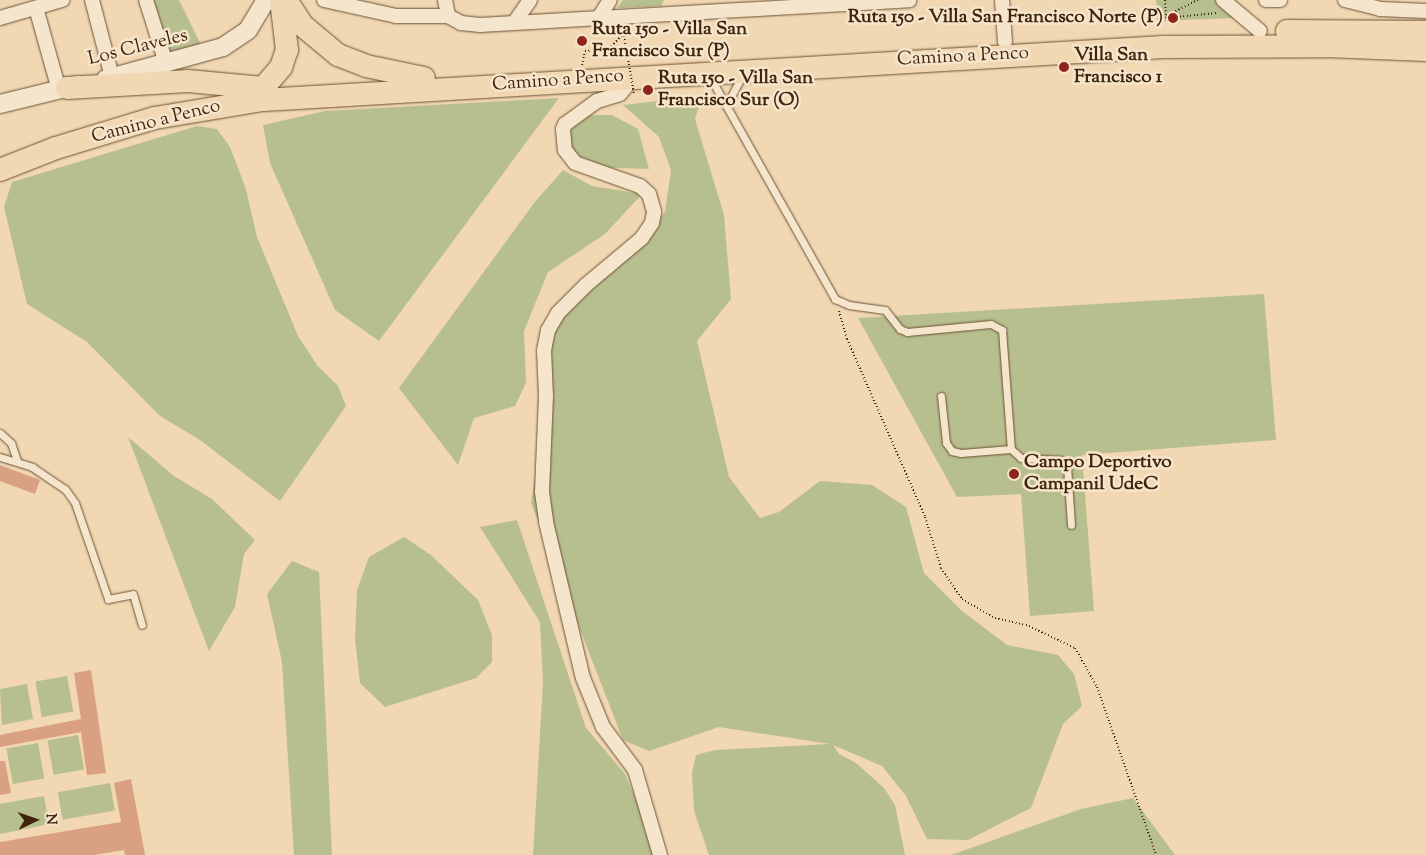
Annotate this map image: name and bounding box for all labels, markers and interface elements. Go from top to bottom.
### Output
place label: Ruta 150 - Villa San Francisco Norte (P) [848,7,1163,29]
marker: Ruta 150 - Villa San Francisco Norte (P) [1167,12,1179,24]
place label: Ruta 150 - Villa San Francisco Sur (P) [592,19,747,63]
street label: Los Claveles [86,25,190,71]
marker: Ruta 150 - Villa San Francisco Sur (P) [576,35,588,47]
street label: Camino a Penco [897,42,1029,72]
place label: Villa San Francisco 1 [1074,45,1162,89]
marker: Villa San Francisco 1 [1058,61,1070,73]
street label: Camino a Penco [491,65,625,97]
place label: Ruta 150 - Villa San Francisco Sur (O) [658,68,813,112]
marker: Ruta 150 - Villa San Francisco Sur (O) [642,84,654,96]
street label: Camino a Penco [89,95,223,149]
place label: Campo Deportivo Campanil UdeC [1024,452,1172,496]
marker: Campo Deportivo Campanil UdeC [1008,468,1020,480]
north arrow [10,795,60,845]
text: N [40,813,60,825]

